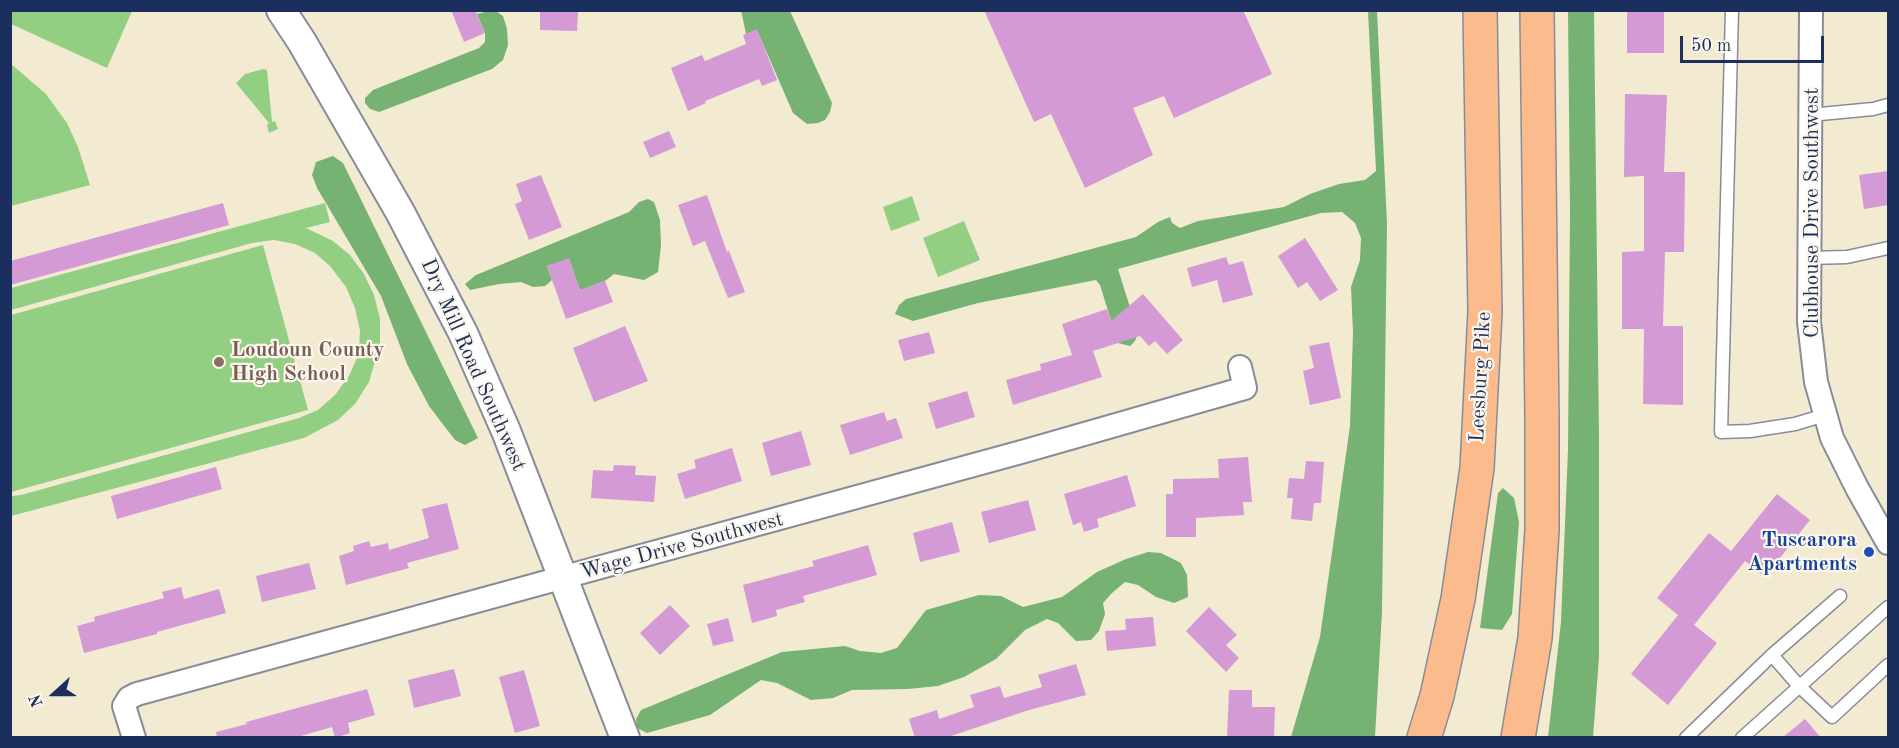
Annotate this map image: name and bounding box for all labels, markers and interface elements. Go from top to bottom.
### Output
scale bar [1683,24,1827,62]
text: 50 m [1691,37,1731,55]
street label: Clubhouse Drive Southwest [1799,88,1825,338]
street label: Dry Mill Road Southwest [415,255,531,475]
street label: Leesburg Pike [1465,311,1497,443]
place label: Loudoun County High School [231,337,385,387]
marker: Loudoun County High School [212,355,226,369]
street label: Wage Drive Southwest [578,507,786,585]
place label: Tuscarora Apartments [1747,527,1857,577]
marker: Tuscarora Apartments [1862,545,1876,559]
north arrow [24,664,84,724]
text: N [28,692,47,709]

